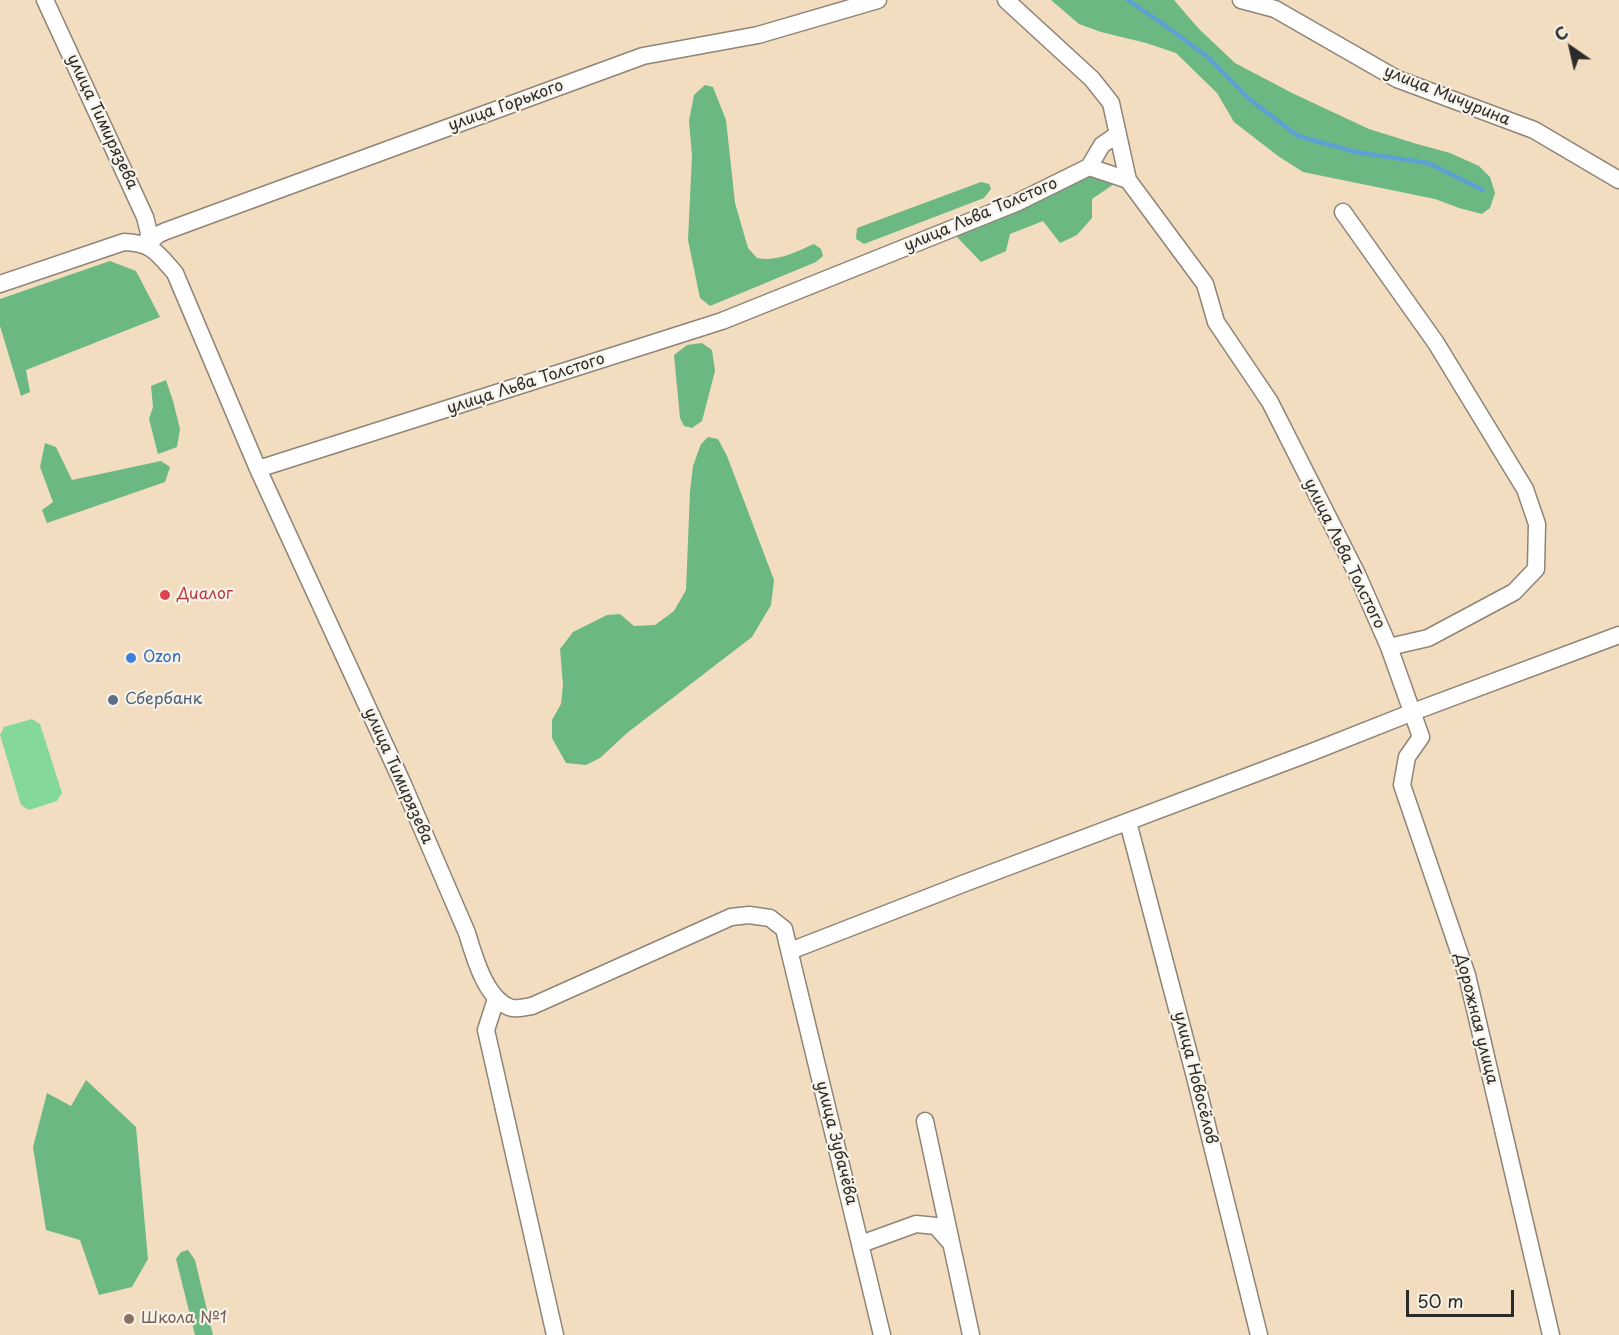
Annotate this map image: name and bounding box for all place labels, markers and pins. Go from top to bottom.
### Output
place label: Диалог [177,585,233,605]
marker: Диалог [158,588,172,602]
place label: Ozon [143,648,181,668]
marker: Ozon [124,651,138,665]
place label: Сбербанк [125,690,202,710]
marker: Сбербанк [106,693,120,707]
place label: Школа №1 [141,1309,227,1329]
marker: Школа №1 [122,1312,136,1326]

